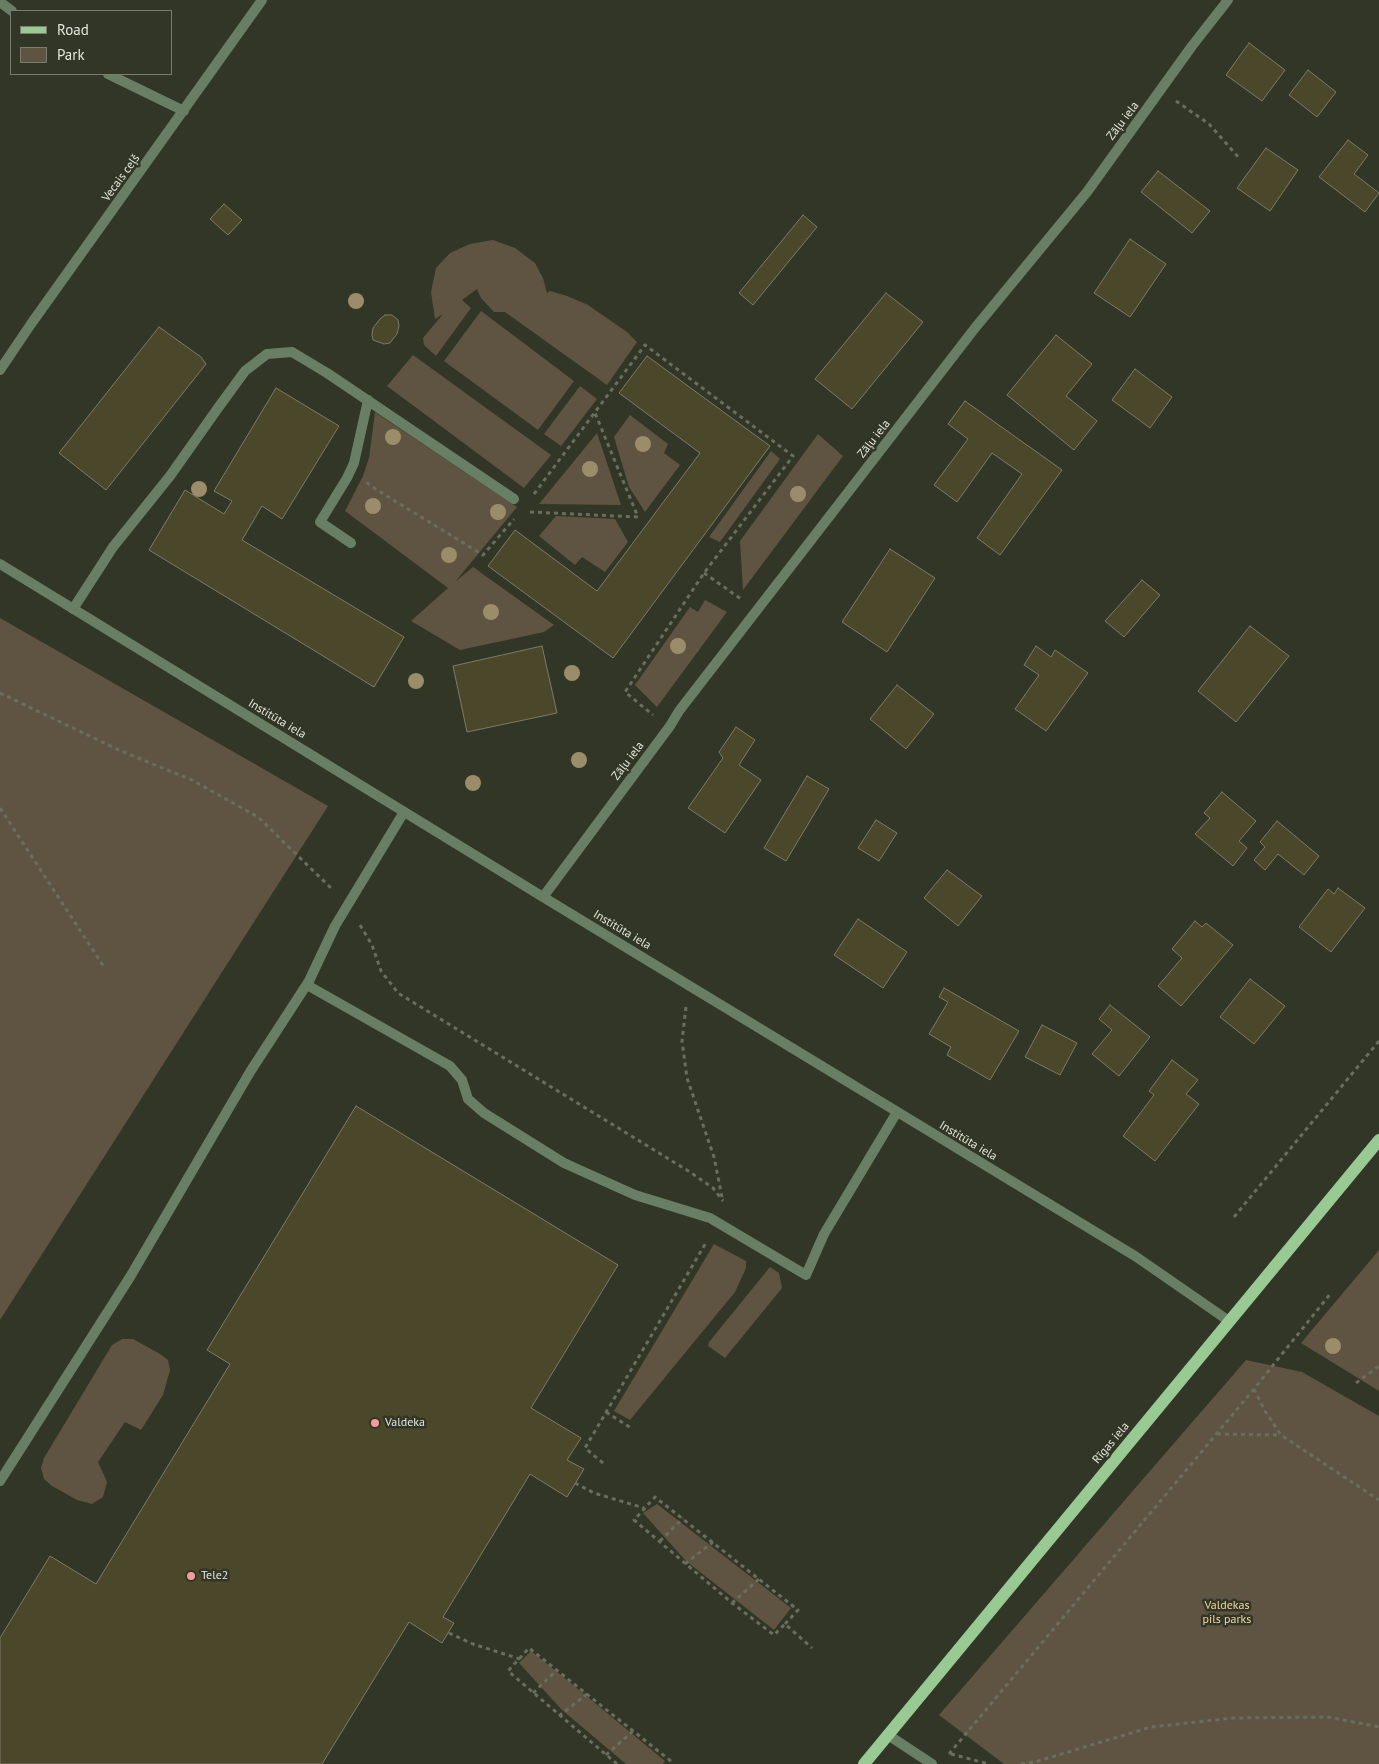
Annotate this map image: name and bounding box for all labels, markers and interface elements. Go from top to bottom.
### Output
legend [10,10,172,75]
text: Road [57,20,89,39]
text: Park [57,45,85,64]
street label: Zāļu iela [1104,99,1142,143]
street label: Vecais ceļš [99,152,143,204]
street label: Zāļu iela [855,417,893,461]
street label: Institūta iela [245,696,309,742]
street label: Zāļu iela [609,739,647,783]
street label: Institūta iela [590,907,654,953]
street label: Institūta iela [936,1118,1000,1164]
place label: Valdeka [385,1416,425,1430]
marker: Valdeka [369,1417,381,1429]
street label: Rīgas iela [1090,1419,1132,1467]
place label: Tele2 [201,1569,228,1583]
marker: Tele2 [185,1570,197,1582]
park label: Valdekas pils parks [1203,1599,1251,1627]

